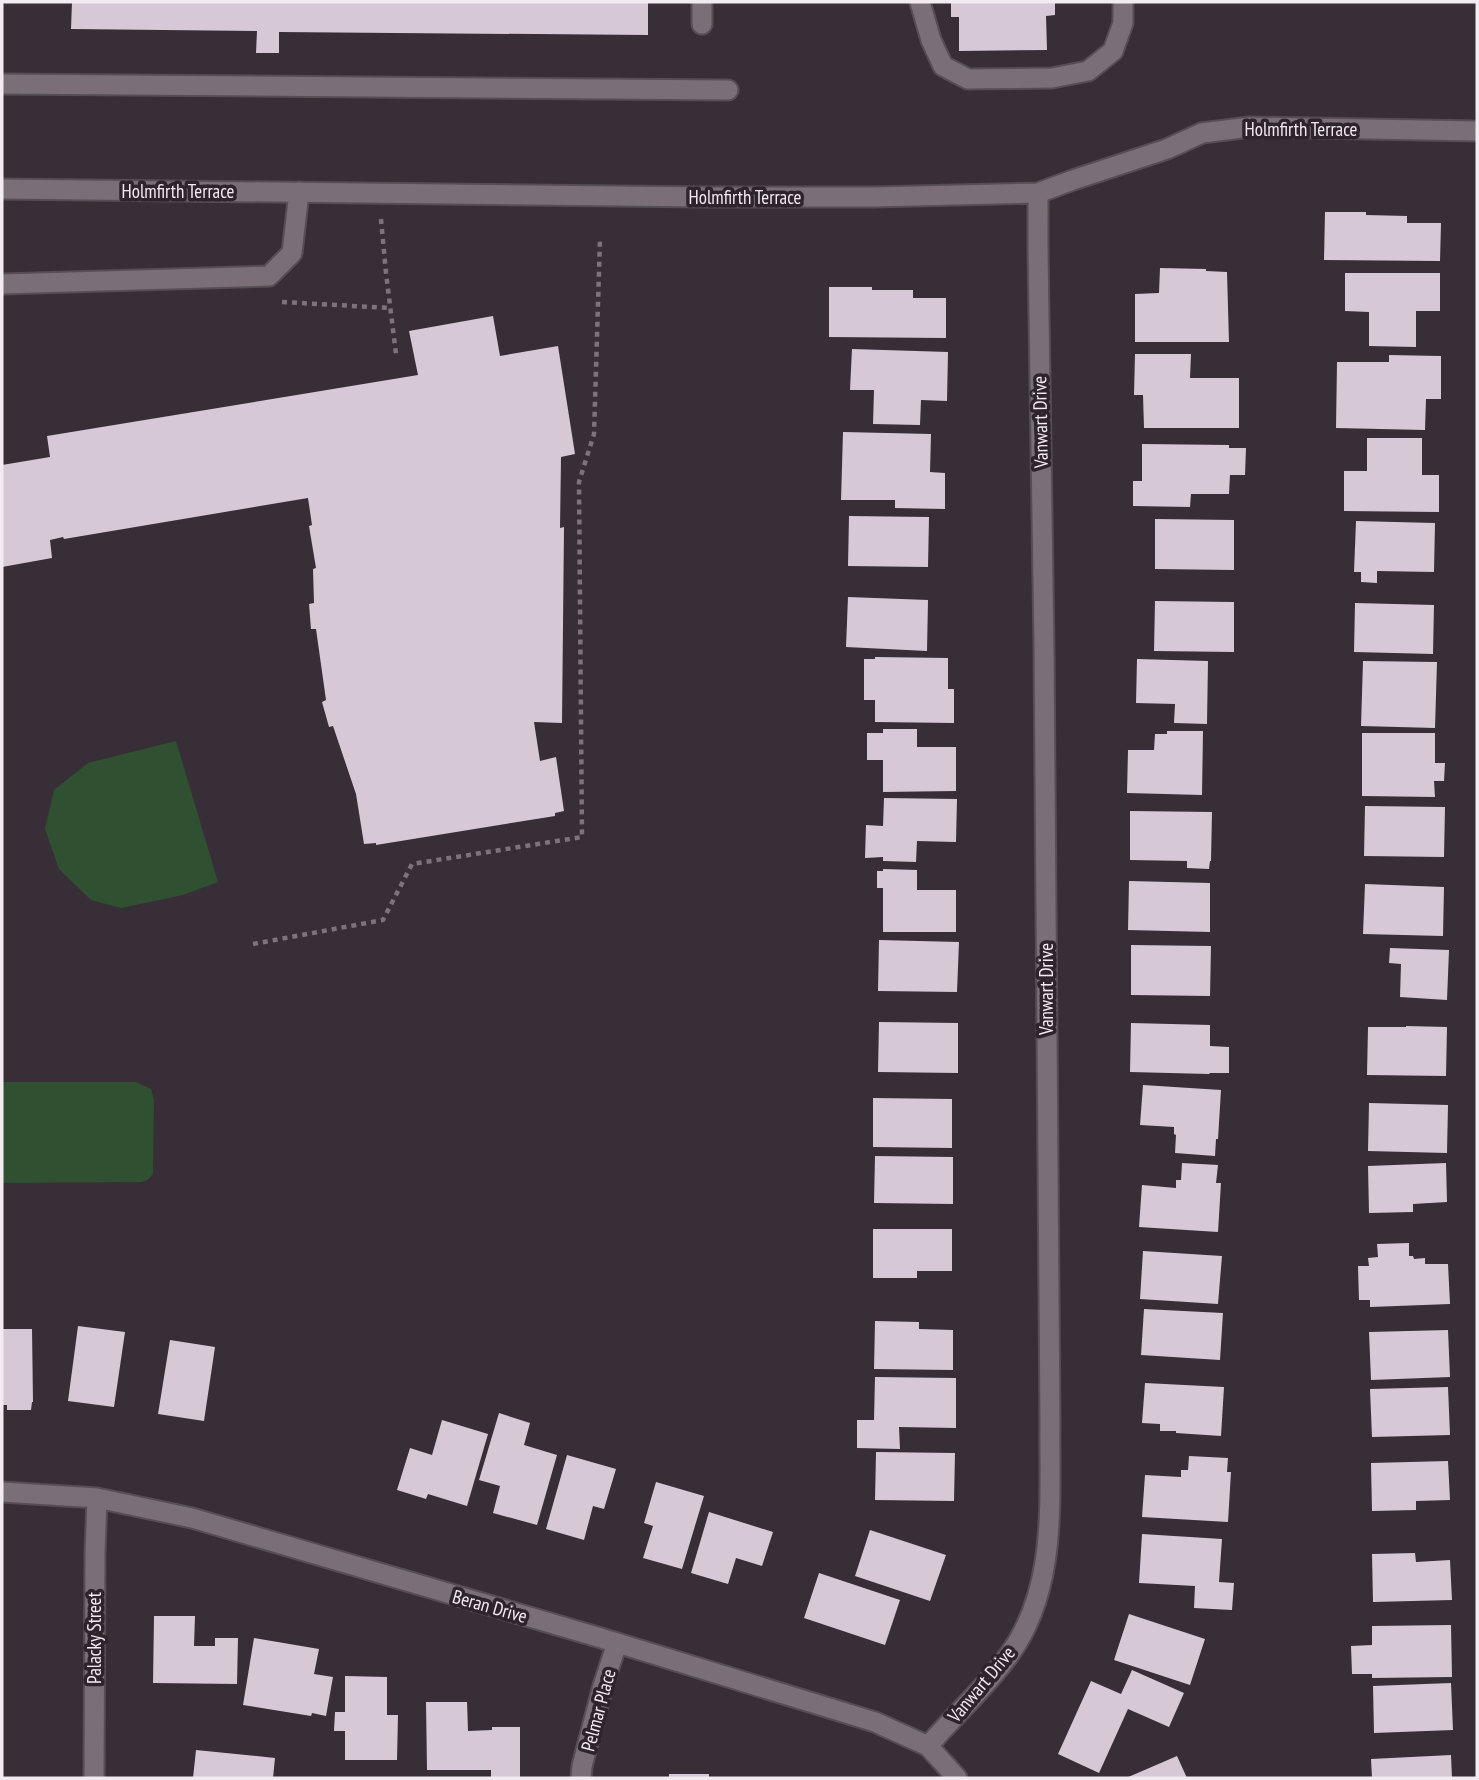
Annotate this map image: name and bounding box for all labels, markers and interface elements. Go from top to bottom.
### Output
street label: Holmfirth Terrace [1245,117,1358,141]
street label: Holmfirth Terrace [122,179,235,203]
street label: Holmfirth Terrace [689,185,802,209]
street label: Vanwart Drive [1027,376,1053,469]
street label: Vanwart Drive [1034,943,1058,1036]
street label: Beran Drive [450,1584,530,1628]
street label: Palacky Street [82,1591,106,1684]
street label: Vanwart Drive [942,1641,1020,1728]
street label: Pelmar Place [575,1666,621,1754]

